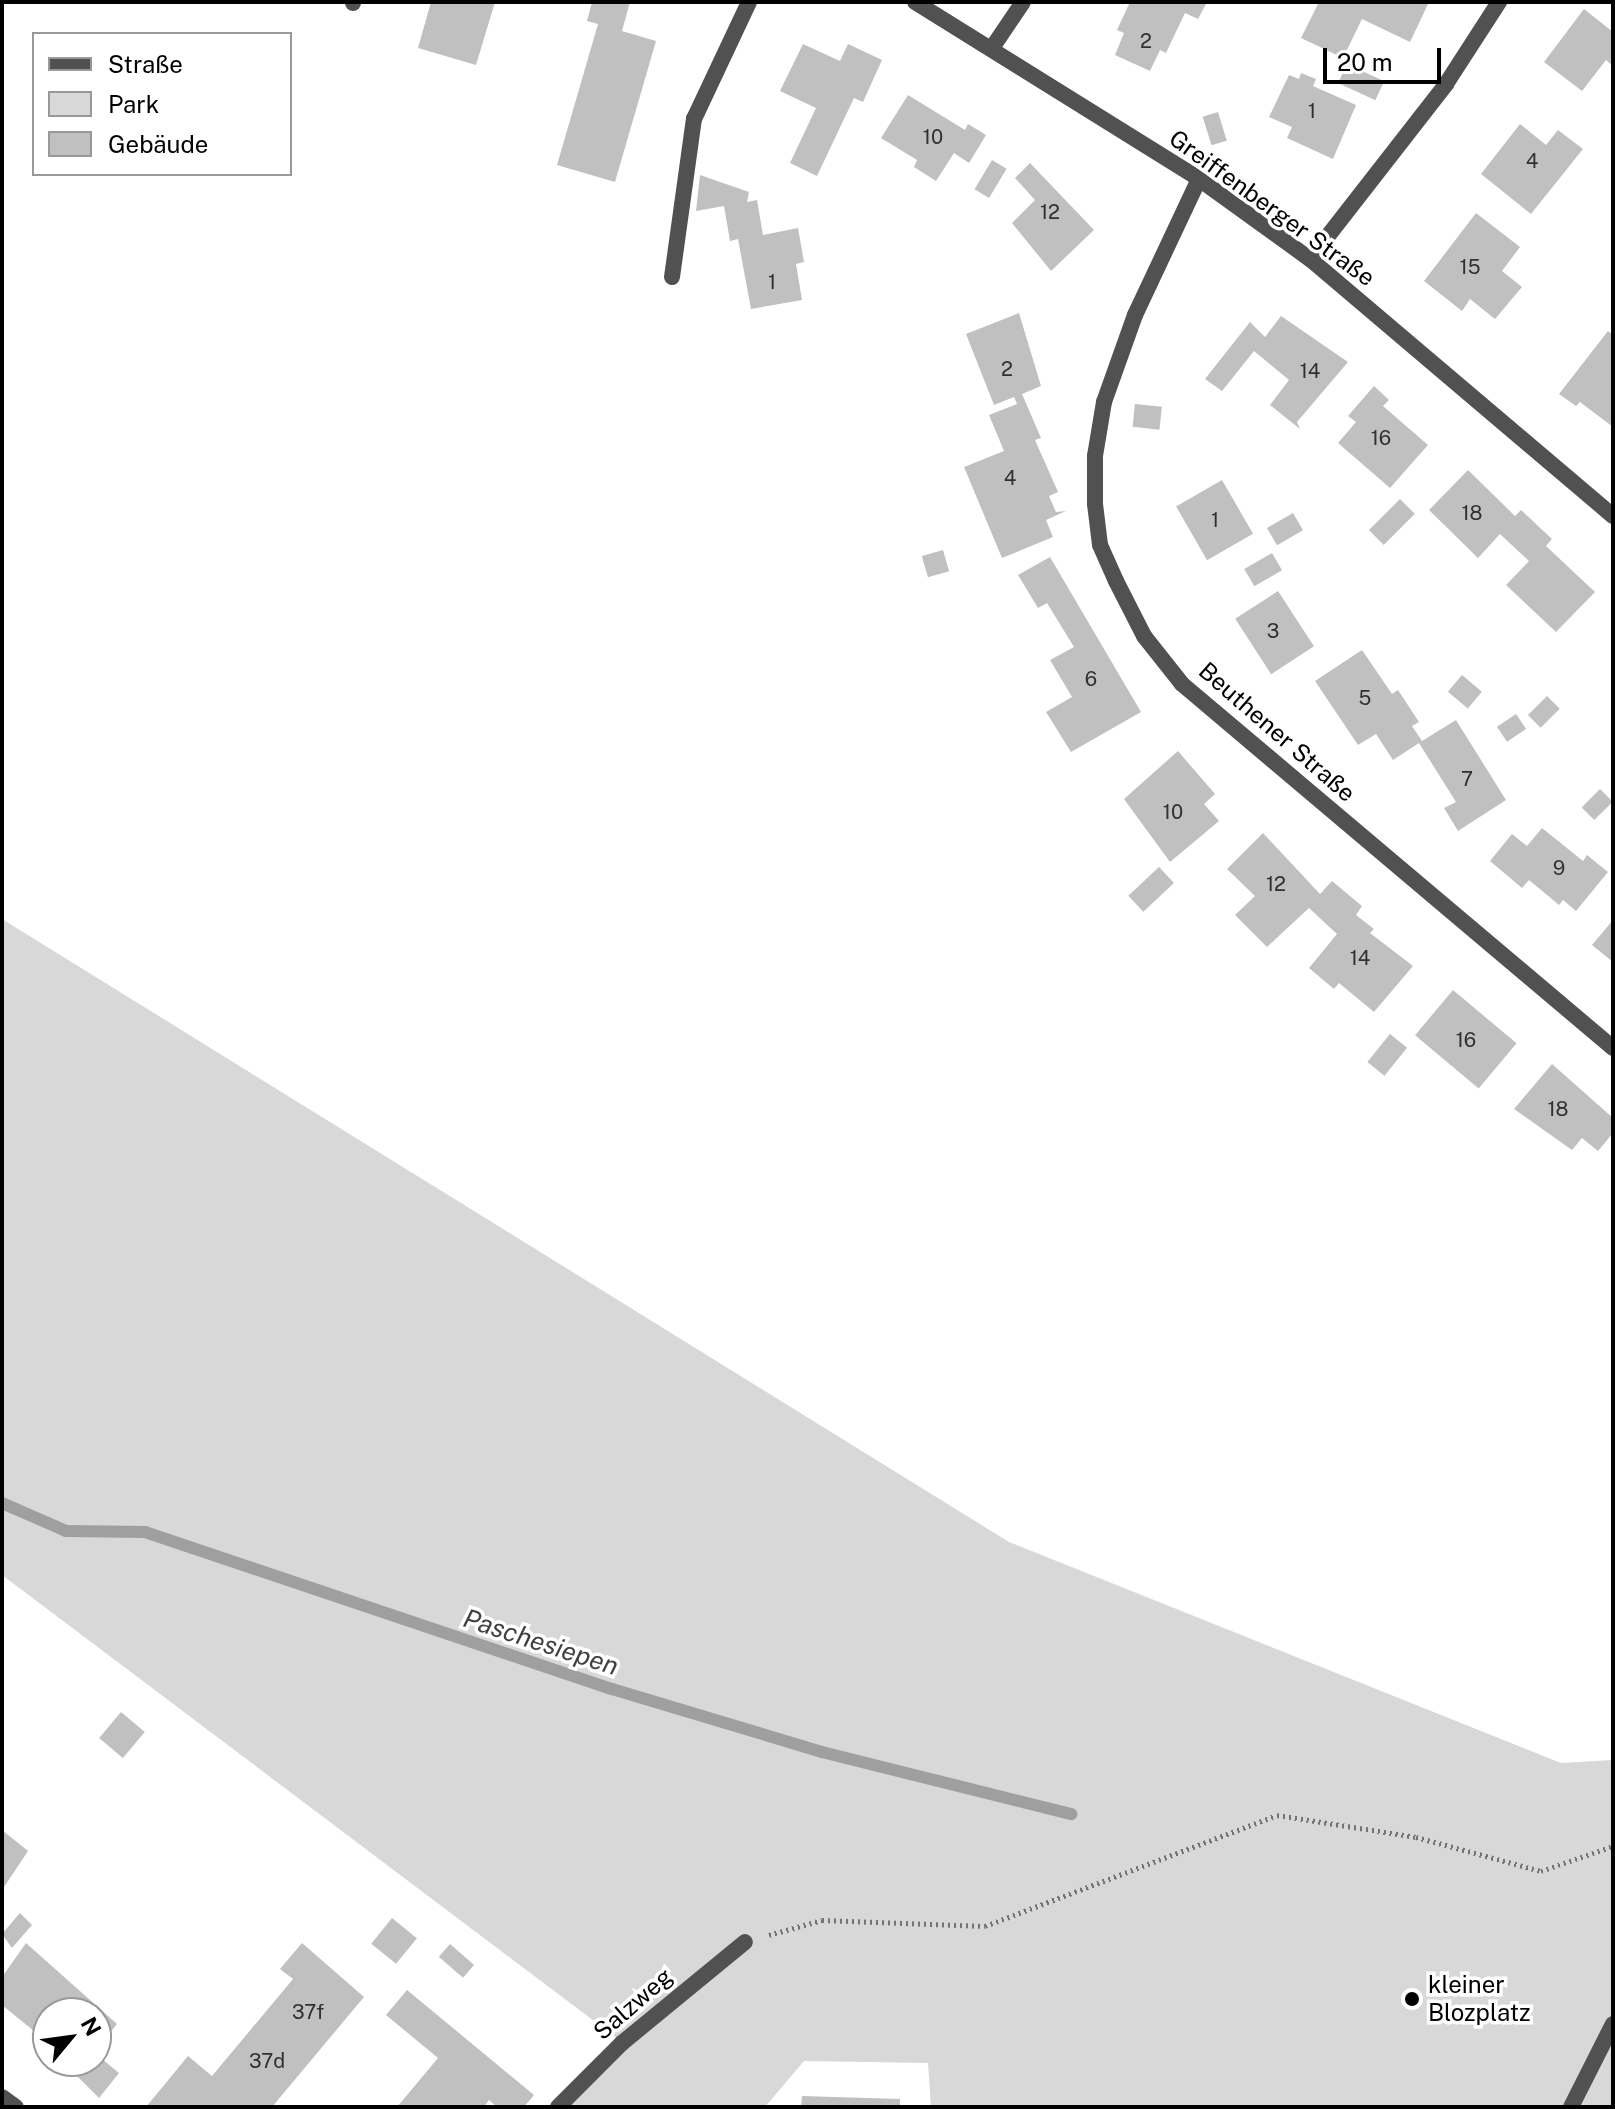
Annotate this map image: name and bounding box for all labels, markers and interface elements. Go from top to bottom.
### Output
house number: 2 [1140,29,1152,53]
legend [32,32,292,176]
scale bar [1327,32,1445,82]
text: 20 m [1337,48,1393,76]
text: Straße [108,50,183,78]
text: Park [108,90,159,118]
house number: 1 [1308,99,1316,123]
street label: Greiffenberger Straße [1164,124,1380,292]
house number: 10 [923,125,943,149]
text: Gebäude [108,130,208,158]
house number: 4 [1526,149,1538,173]
house number: 12 [1040,200,1060,224]
house number: 15 [1460,255,1480,279]
house number: 1 [768,270,776,294]
house number: 2 [1001,357,1013,381]
house number: 14 [1300,359,1320,383]
house number: 16 [1371,426,1391,450]
house number: 4 [1004,466,1016,490]
house number: 18 [1461,501,1483,525]
house number: 1 [1211,508,1219,532]
house number: 3 [1267,619,1279,643]
street label: Beuthener Straße [1193,656,1361,808]
house number: 6 [1085,667,1097,691]
house number: 5 [1359,686,1371,710]
house number: 7 [1461,767,1473,791]
house number: 10 [1163,800,1183,824]
house number: 9 [1553,856,1565,880]
house number: 12 [1266,872,1286,896]
house number: 14 [1350,946,1370,970]
house number: 16 [1456,1028,1476,1052]
house number: 18 [1547,1097,1569,1121]
water label: Paschesiepen [460,1602,622,1682]
street label: Salzweg [588,1962,678,2046]
place label: kleiner Blozplatz [1428,1971,1531,2027]
marker: kleiner Blozplatz [1403,1990,1421,2008]
north arrow [32,1997,112,2077]
house number: 37f [292,2000,324,2024]
text: N [76,2013,107,2040]
house number: 37d [249,2049,285,2073]

